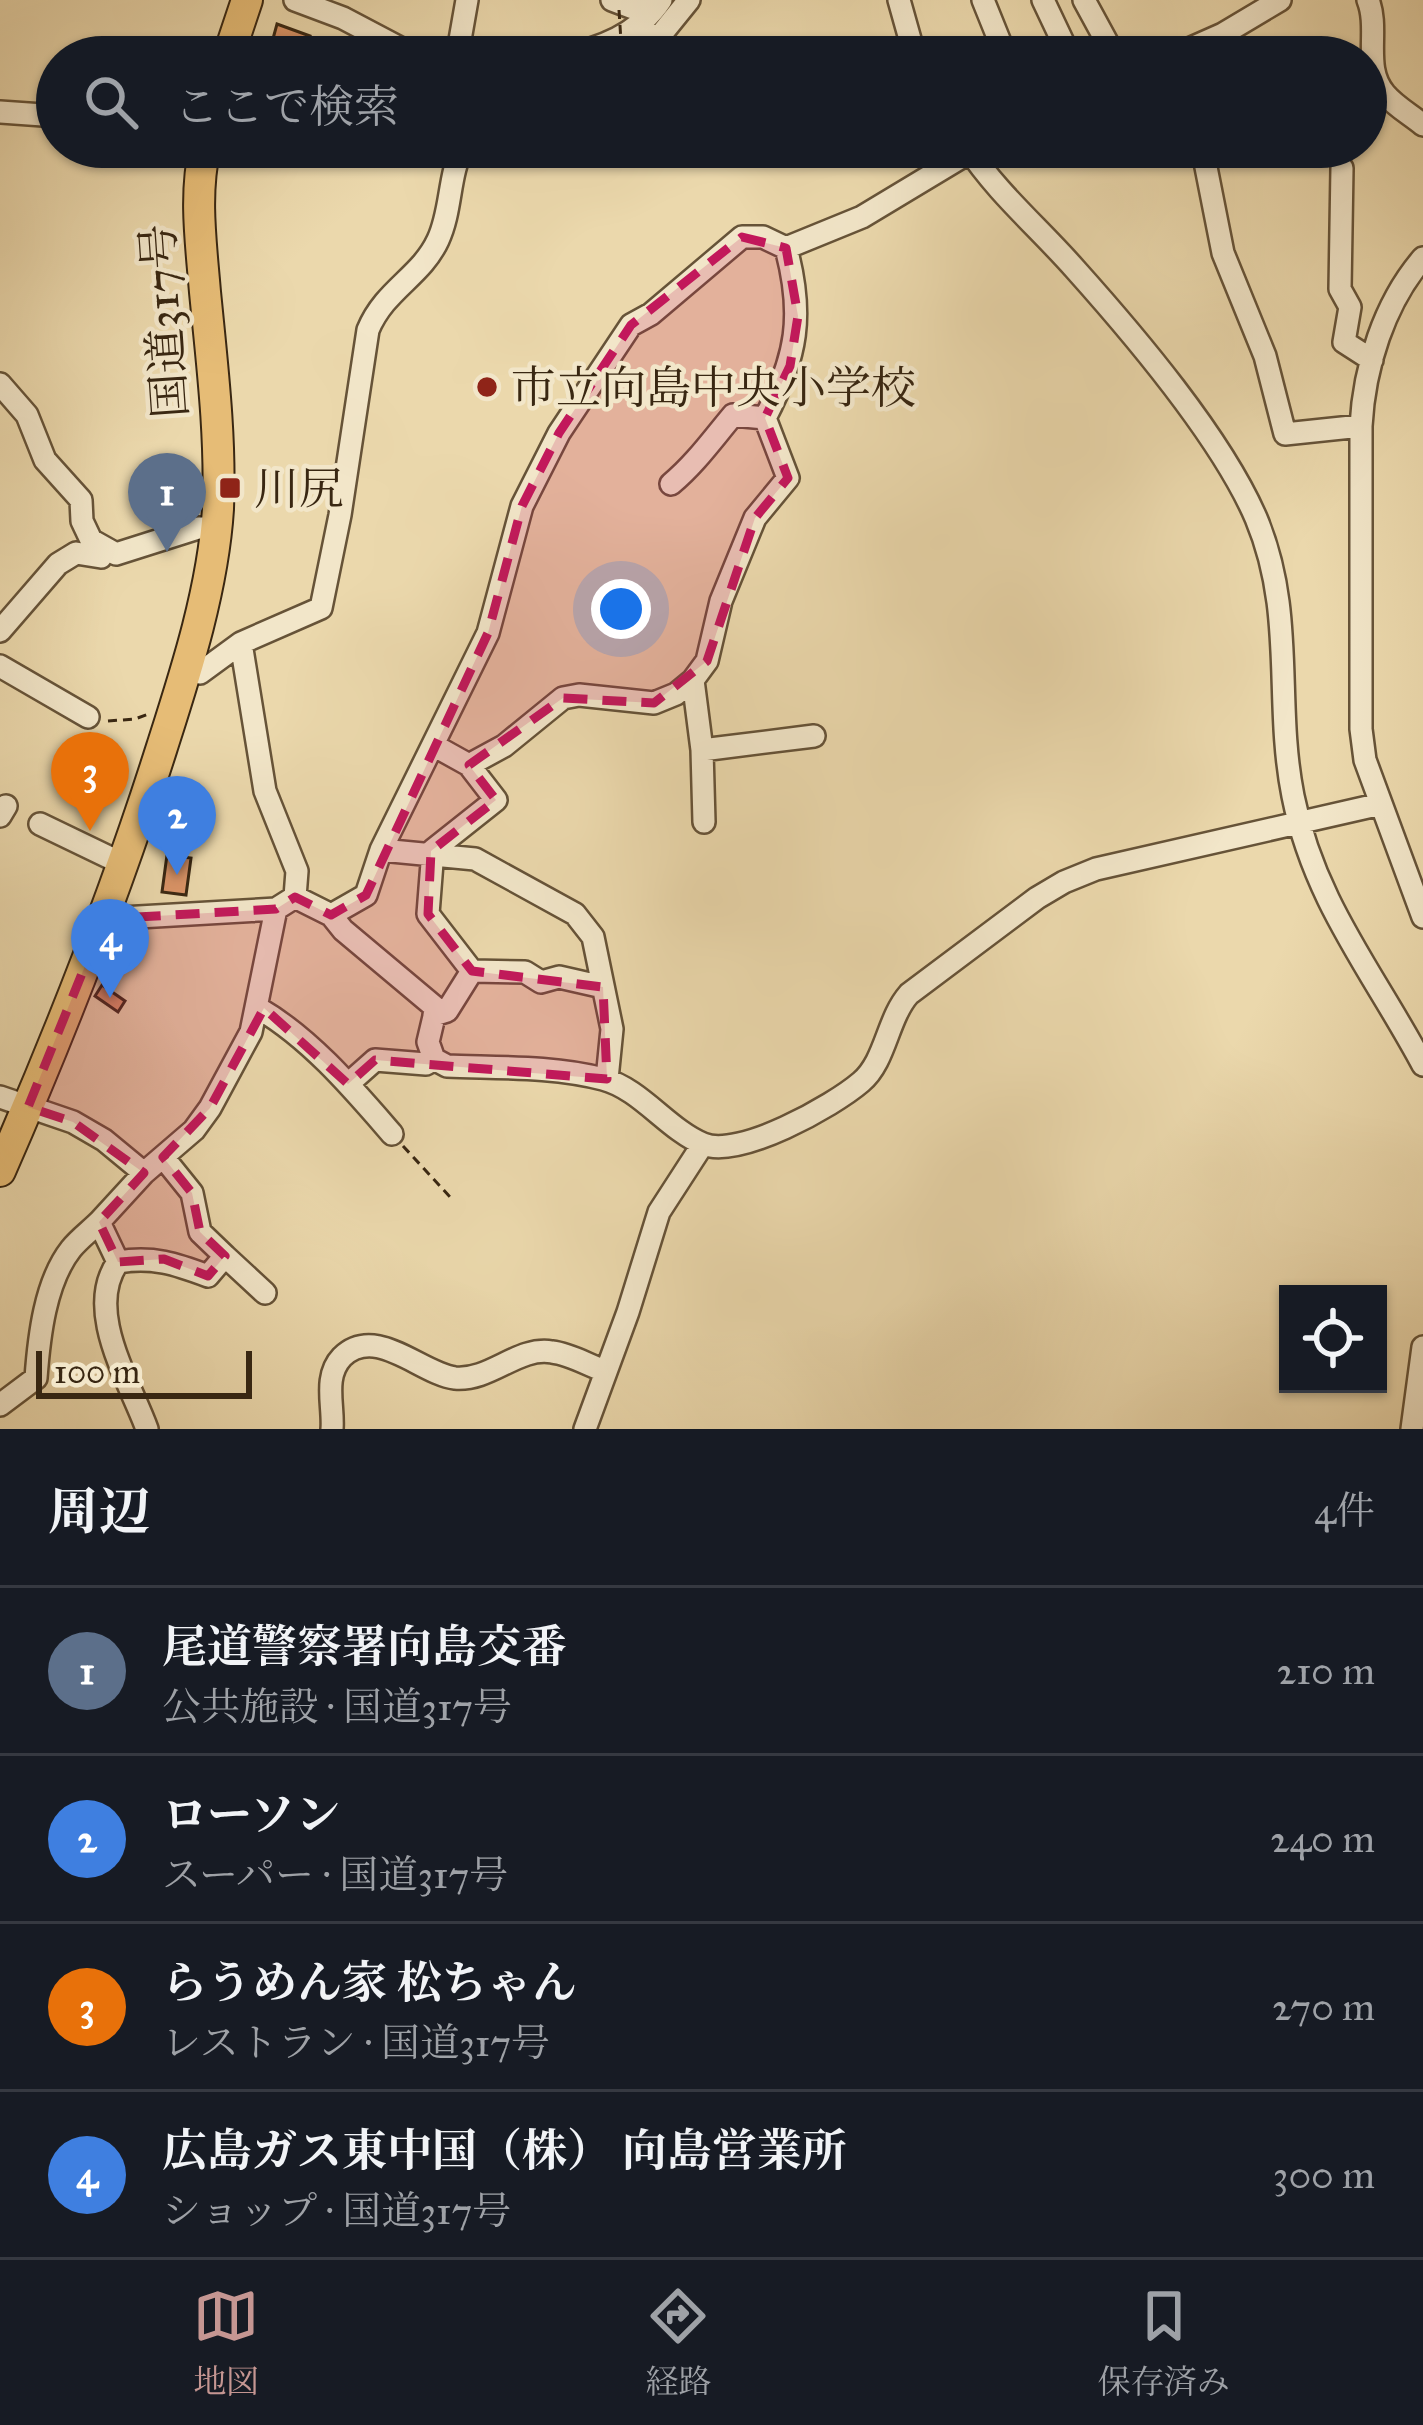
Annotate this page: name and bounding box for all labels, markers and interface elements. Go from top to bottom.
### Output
search box [36,36,1387,168]
icon: search [78,69,144,135]
text: ここで検索 [174,79,399,134]
street label: 国道317号 [130,222,198,420]
place label: 市立向島中央小学校 [511,360,916,415]
marker: 市立向島中央小学校 [474,374,500,400]
pin: 1 [128,453,206,552]
place label: 川尻 [254,461,344,516]
marker: 川尻 [217,475,243,501]
your location [591,579,651,639]
pin: 3 [51,732,129,831]
pin: 2 [138,776,216,875]
pin: 4 [71,899,149,998]
map controls [1279,1285,1387,1393]
button: locate [1279,1285,1387,1393]
scale bar [36,1345,252,1398]
text: 100 m [54,1352,140,1392]
text: 周辺 [48,1481,150,1543]
text: 4件 [1314,1487,1375,1535]
text: 尾道警察署向島交番 [162,1619,567,1674]
text: 1 [79,1647,95,1695]
text: 210 m [1277,1647,1375,1695]
text: 公共施設 · 国道317号 [162,1683,512,1731]
text: ローソン [162,1787,340,1842]
text: 2 [77,1815,97,1863]
text: 240 m [1270,1815,1375,1863]
text: スーパー · 国道317号 [162,1851,508,1899]
text: らうめん家 松ちゃん [162,1955,577,2010]
text: 3 [79,1983,95,2031]
text: 270 m [1272,1983,1375,2031]
text: レストラン · 国道317号 [162,2019,550,2067]
text: 広島ガス東中国（株） 向島営業所 [162,2123,847,2178]
text: 4 [76,2151,98,2199]
text: 300 m [1273,2151,1375,2199]
text: ショップ · 国道317号 [162,2187,511,2235]
tab: 地図 [193,2283,259,2402]
tab: 経路 [645,2283,711,2402]
tab: 保存済み [1098,2283,1230,2402]

